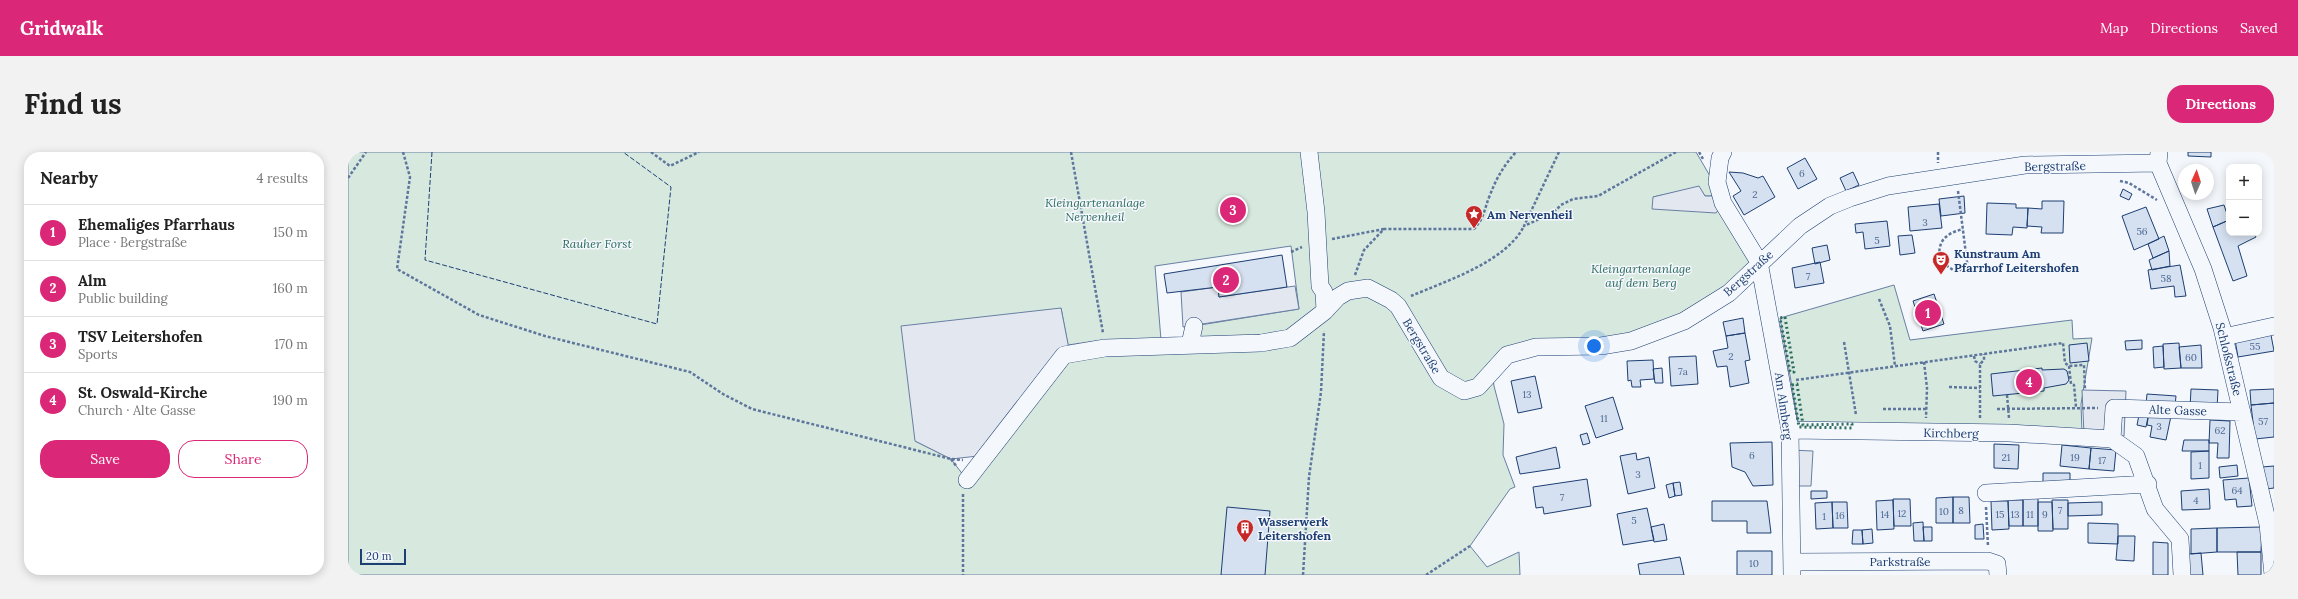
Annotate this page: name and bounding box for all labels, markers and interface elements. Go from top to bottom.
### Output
text: Gridwalk [20,16,103,40]
text: Map [2100,19,2128,37]
text: Directions [2150,19,2218,37]
text: Saved [2240,19,2278,37]
button: Directions [2167,85,2274,123]
text: Find us [24,86,122,122]
street label: Bergstraße [2024,158,2087,174]
north arrow [2178,164,2214,200]
map controls [2226,164,2262,236]
button: + [2226,164,2262,200]
text: Nearby [40,167,98,189]
house number: 6 [1799,167,1805,180]
text: 4 results [257,170,308,187]
house number: 2 [1752,188,1758,201]
park label: Kleingartenanlage Nervenheil [1045,195,1145,224]
pin: 3 [1220,195,1246,225]
button: − [2226,200,2262,236]
place icon: Am Nervenheil [1464,204,1484,229]
place label: Am Nervenheil [1487,207,1573,222]
text: Ehemaliges Pfarrhaus [78,215,235,234]
house number: 3 [1922,216,1928,229]
text: 1 [50,224,56,241]
text: 150 m [273,224,308,241]
house number: 56 [2136,225,2148,238]
text: Place · Bergstraße [78,234,187,251]
house number: 5 [1874,234,1880,247]
park label: Rauher Forst [562,236,632,251]
street label: Bergstraße [1720,246,1776,299]
place label: Kunstraum Am Pfarrhof Leitershofen [1954,246,2079,275]
theatre icon: Kunstraum Am Pfarrhof Leitershofen [1931,250,1951,275]
park label: Kleingartenanlage auf dem Berg [1591,261,1691,290]
pin: 2 [1213,265,1239,295]
house number: 7 [1806,270,1811,283]
text: Alm [78,271,107,290]
house number: 58 [2160,272,2172,285]
text: 2 [50,280,56,297]
text: 160 m [273,280,308,297]
text: Public building [78,290,168,307]
pin: 1 [1915,298,1941,328]
street label: Bergstraße [1400,316,1445,377]
street label: Schloßstraße [2213,321,2245,398]
text: TSV Leitershofen [78,327,203,346]
text: 3 [49,336,57,353]
text: 170 m [274,336,308,353]
your location [1584,336,1604,356]
house number: 55 [2250,340,2260,353]
text: Sports [78,346,117,363]
house number: 2 [1728,350,1734,363]
house number: 60 [2185,351,2197,364]
house number: 7a [1678,365,1688,378]
pin: 4 [2016,367,2042,397]
street label: Am Almberg [1772,370,1796,441]
text: St. Oswald-Kirche [78,383,207,402]
house number: 13 [1522,388,1532,401]
text: 4 [49,392,57,409]
text: 190 m [273,392,308,409]
street label: Alte Gasse [2148,401,2208,419]
text: Church · Alte Gasse [78,402,196,419]
house number: 11 [1600,412,1608,425]
house number: 57 [2258,415,2268,428]
house number: 3 [2156,420,2162,433]
house number: 62 [2214,424,2226,437]
street label: Kirchberg [1923,425,1979,441]
button: Save [40,440,170,478]
button: Share [178,440,308,478]
house number: 6 [1749,449,1755,462]
house number: 21 [2001,451,2011,464]
house number: 19 [2070,451,2080,464]
house number: 17 [2098,454,2107,467]
house number: 1 [2198,459,2202,472]
house number: 3 [1635,468,1641,481]
house number: 64 [2231,484,2243,497]
house number: 7 [1560,491,1565,504]
house number: 4 [2193,494,2199,507]
house number: 8 [1958,504,1964,517]
house number: 7 [2058,504,2063,517]
house number: 10 [1939,505,1949,518]
house number: 12 [1897,507,1907,520]
house number: 14 [1880,508,1890,521]
house number: 15 [1995,508,2005,521]
house number: 13 [2010,508,2020,521]
house number: 11 [2026,508,2034,521]
house number: 9 [2042,508,2048,521]
house number: 16 [1835,509,1845,522]
house number: 1 [1822,510,1826,523]
place label: Wasserwerk Leitershofen [1258,514,1332,543]
house number: 5 [1631,514,1637,527]
building icon: Wasserwerk Leitershofen [1235,518,1255,543]
scale bar [360,547,406,566]
text: 20 m [366,549,391,563]
street label: Parkstraße [1869,554,1931,569]
house number: 10 [1749,557,1759,570]

